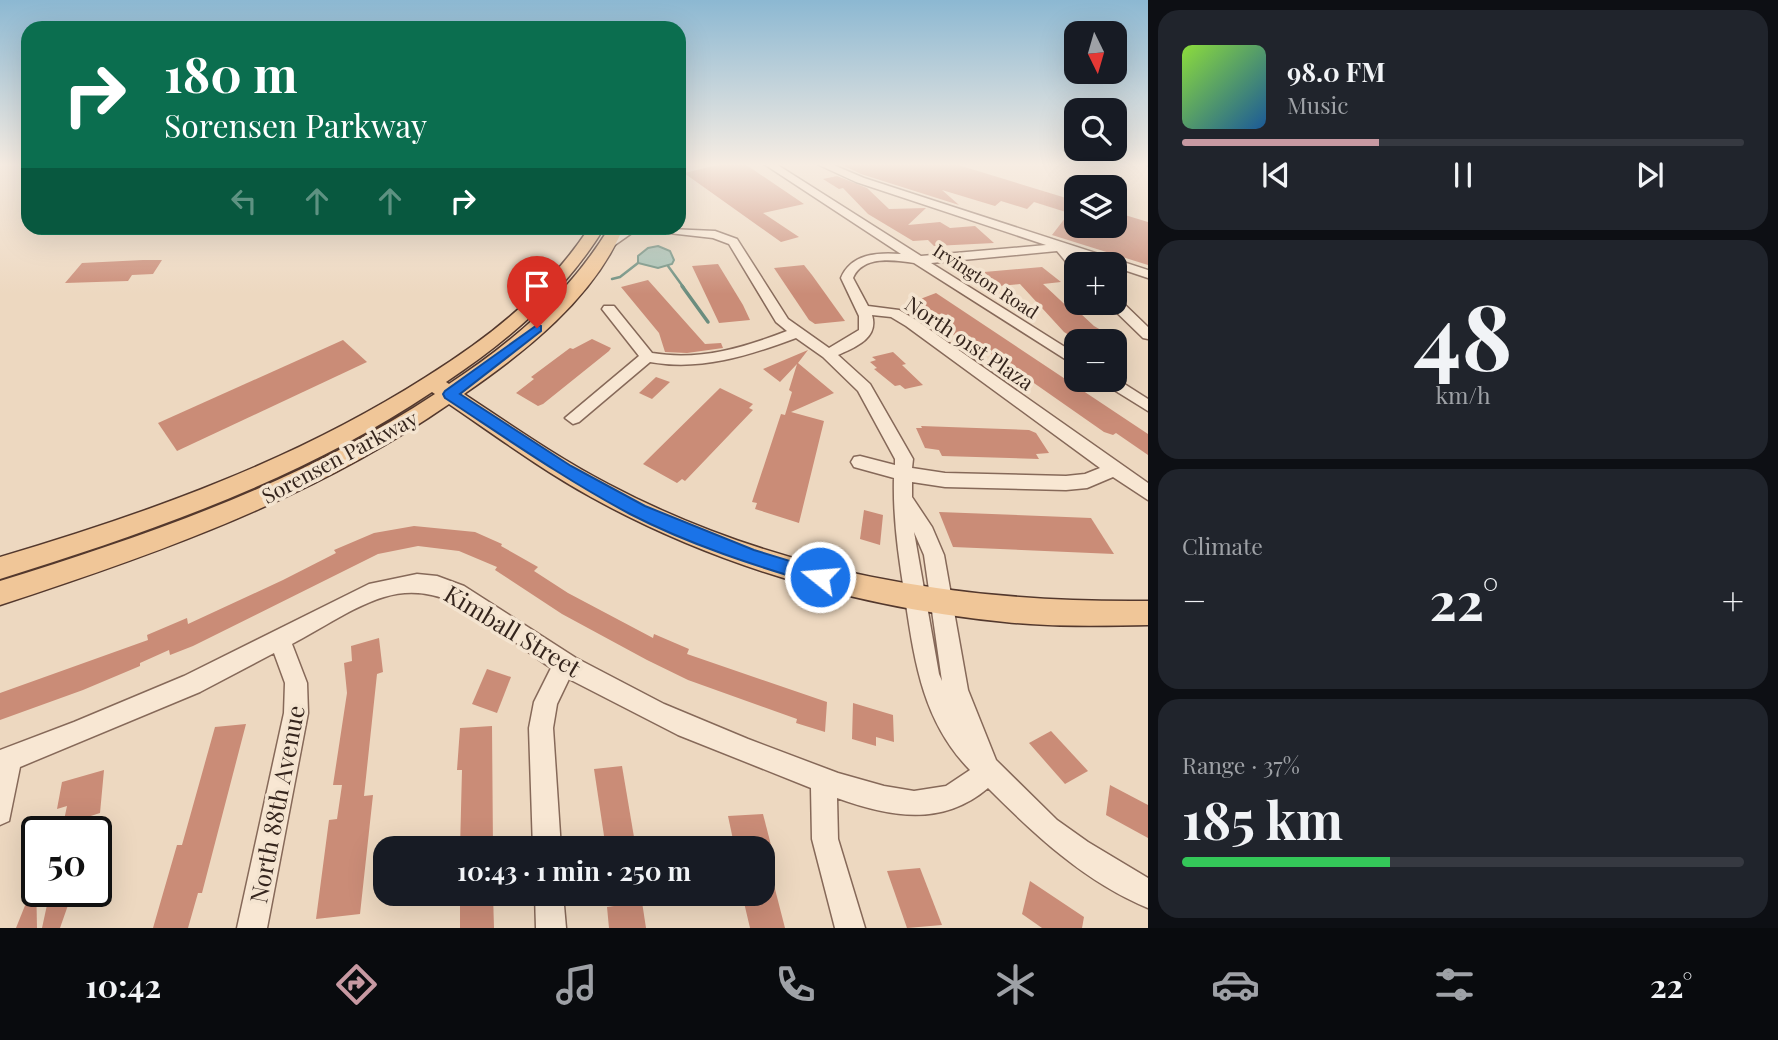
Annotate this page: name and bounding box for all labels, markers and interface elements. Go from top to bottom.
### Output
north arrow [1064,21,1127,84]
map controls [1064,21,1127,392]
text: 180 m [164,40,298,105]
icon: right [49,49,140,140]
text: 98.0 FM [1287,54,1385,89]
text: Music [1287,89,1348,120]
button: search [1064,98,1127,161]
text: Sorensen Parkway [164,103,427,146]
icon: previous [1257,156,1295,194]
icon: pause [1444,156,1482,194]
icon: next [1631,156,1669,194]
button: layers [1064,175,1127,238]
icon: left [225,182,263,220]
icon: ahead [298,182,336,220]
icon: ahead [371,182,409,220]
icon: right [444,182,482,220]
street label: Irvington Road [929,238,1044,324]
button: + [1064,252,1127,315]
pin [507,256,567,328]
icon: arrive [518,267,556,305]
text: 48 [1413,273,1513,394]
street label: North 91st Plaza [900,289,1040,396]
button: − [1064,329,1127,392]
text: km/h [1435,379,1491,410]
street label: Sorensen Parkway [256,403,422,509]
text: Climate [1182,530,1263,561]
position arrow [783,540,857,614]
text: 22° [1430,565,1499,634]
text: − [1182,574,1207,625]
text: + [1722,574,1744,625]
street label: Kimball Street [439,577,588,684]
street label: North 88th Avenue [241,702,311,906]
text: Range · 37% [1182,749,1300,780]
text: 185 km [1182,784,1343,853]
speed limit sign: 50 [21,816,112,907]
text: 10:43 · 1 min · 250 m [457,853,691,888]
icon: directions [332,960,381,1009]
icon: music [552,960,601,1009]
icon: phone [771,960,820,1009]
icon: climate [991,960,1040,1009]
icon: car [1211,960,1260,1009]
icon: filters [1430,960,1479,1009]
text: 10:42 [85,963,161,1006]
text: 22° [1650,963,1693,1006]

